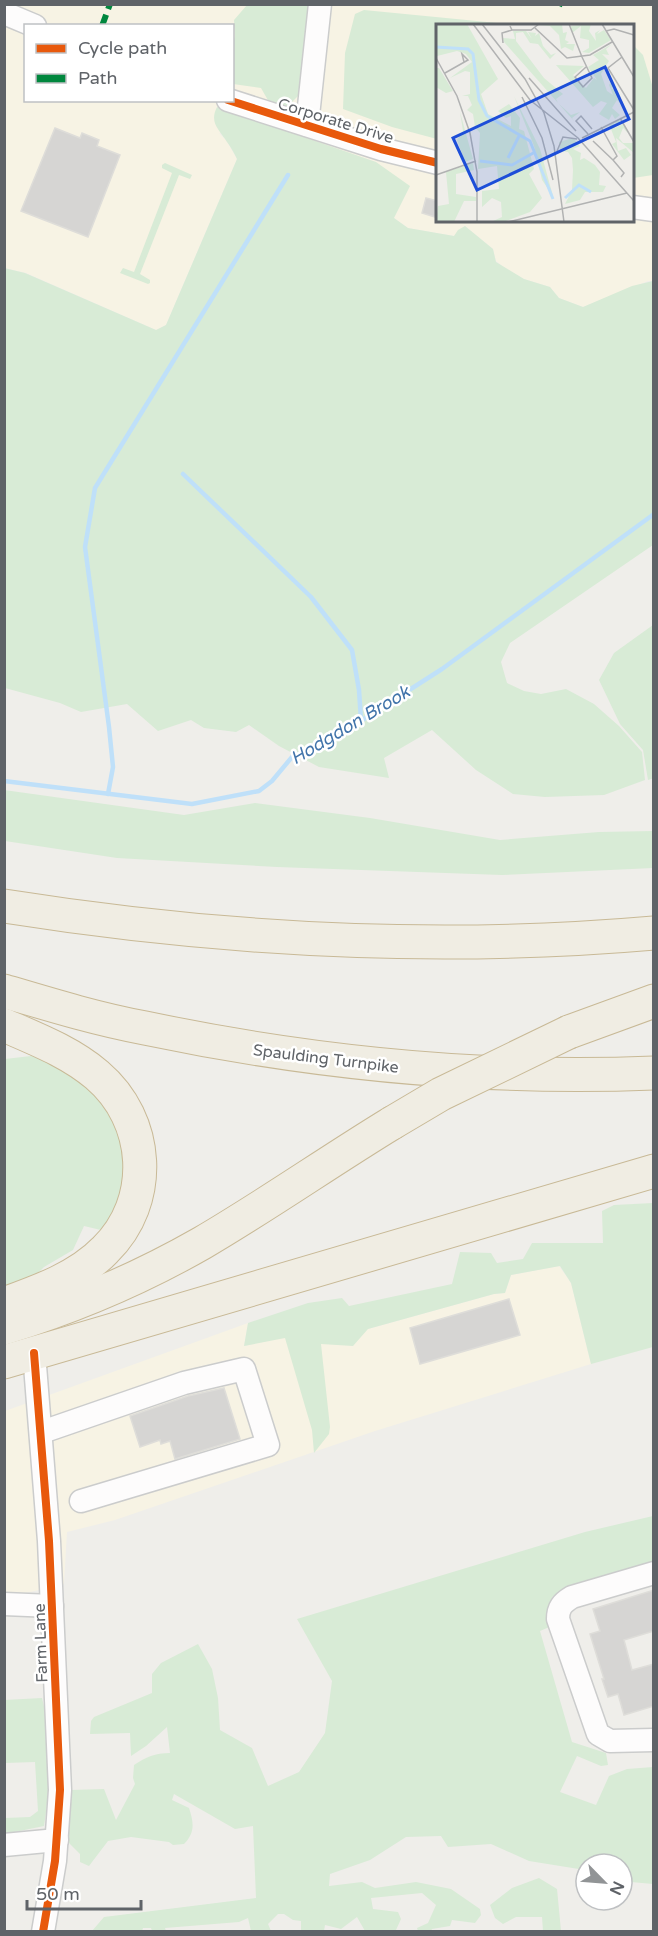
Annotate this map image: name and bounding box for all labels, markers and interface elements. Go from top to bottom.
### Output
legend [24,24,234,102]
inset map [436,24,634,222]
text: Cycle path [78,37,167,59]
text: Path [78,67,117,89]
street label: Corporate Drive [275,94,396,148]
water label: Hodgdon Brook [286,680,415,769]
street label: Spaulding Turnpike [252,1040,400,1078]
street label: Farm Lane [30,1603,52,1683]
north arrow [574,1852,634,1912]
scale bar [27,1873,141,1911]
text: N [605,1878,628,1898]
text: 50 m [36,1883,80,1905]

